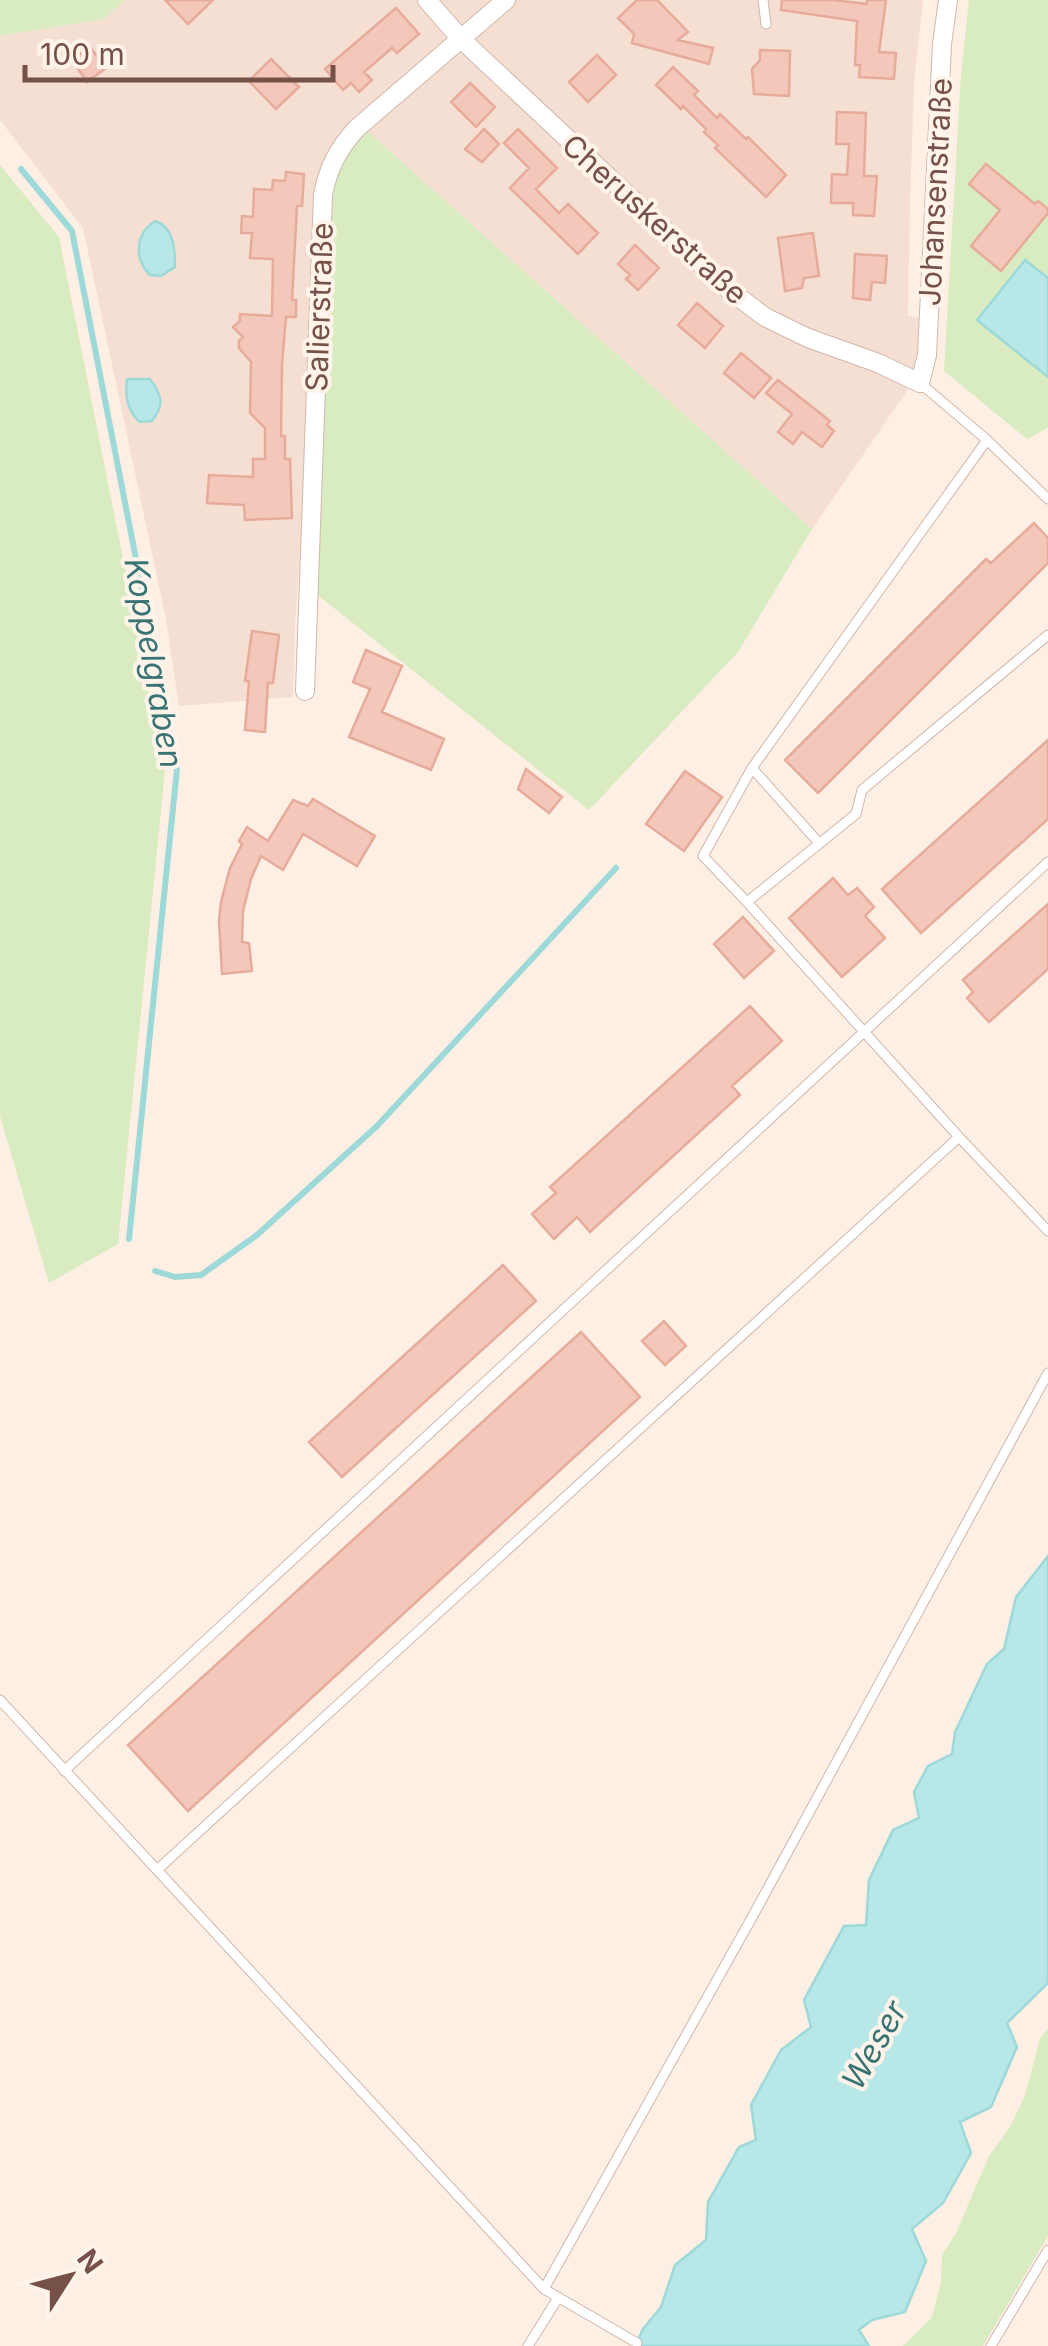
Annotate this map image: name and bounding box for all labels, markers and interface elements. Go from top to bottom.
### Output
scale bar [25,20,332,82]
text: 100 m [40,36,125,72]
street label: Johansenstraße [911,77,959,307]
street label: Cheruskerstraße [555,127,755,311]
street label: Salierstraße [298,222,340,392]
water label: Koppelgraben [116,555,192,771]
water label: Weser [833,1993,915,2096]
north arrow [20,2226,120,2326]
text: N [70,2243,110,2280]

